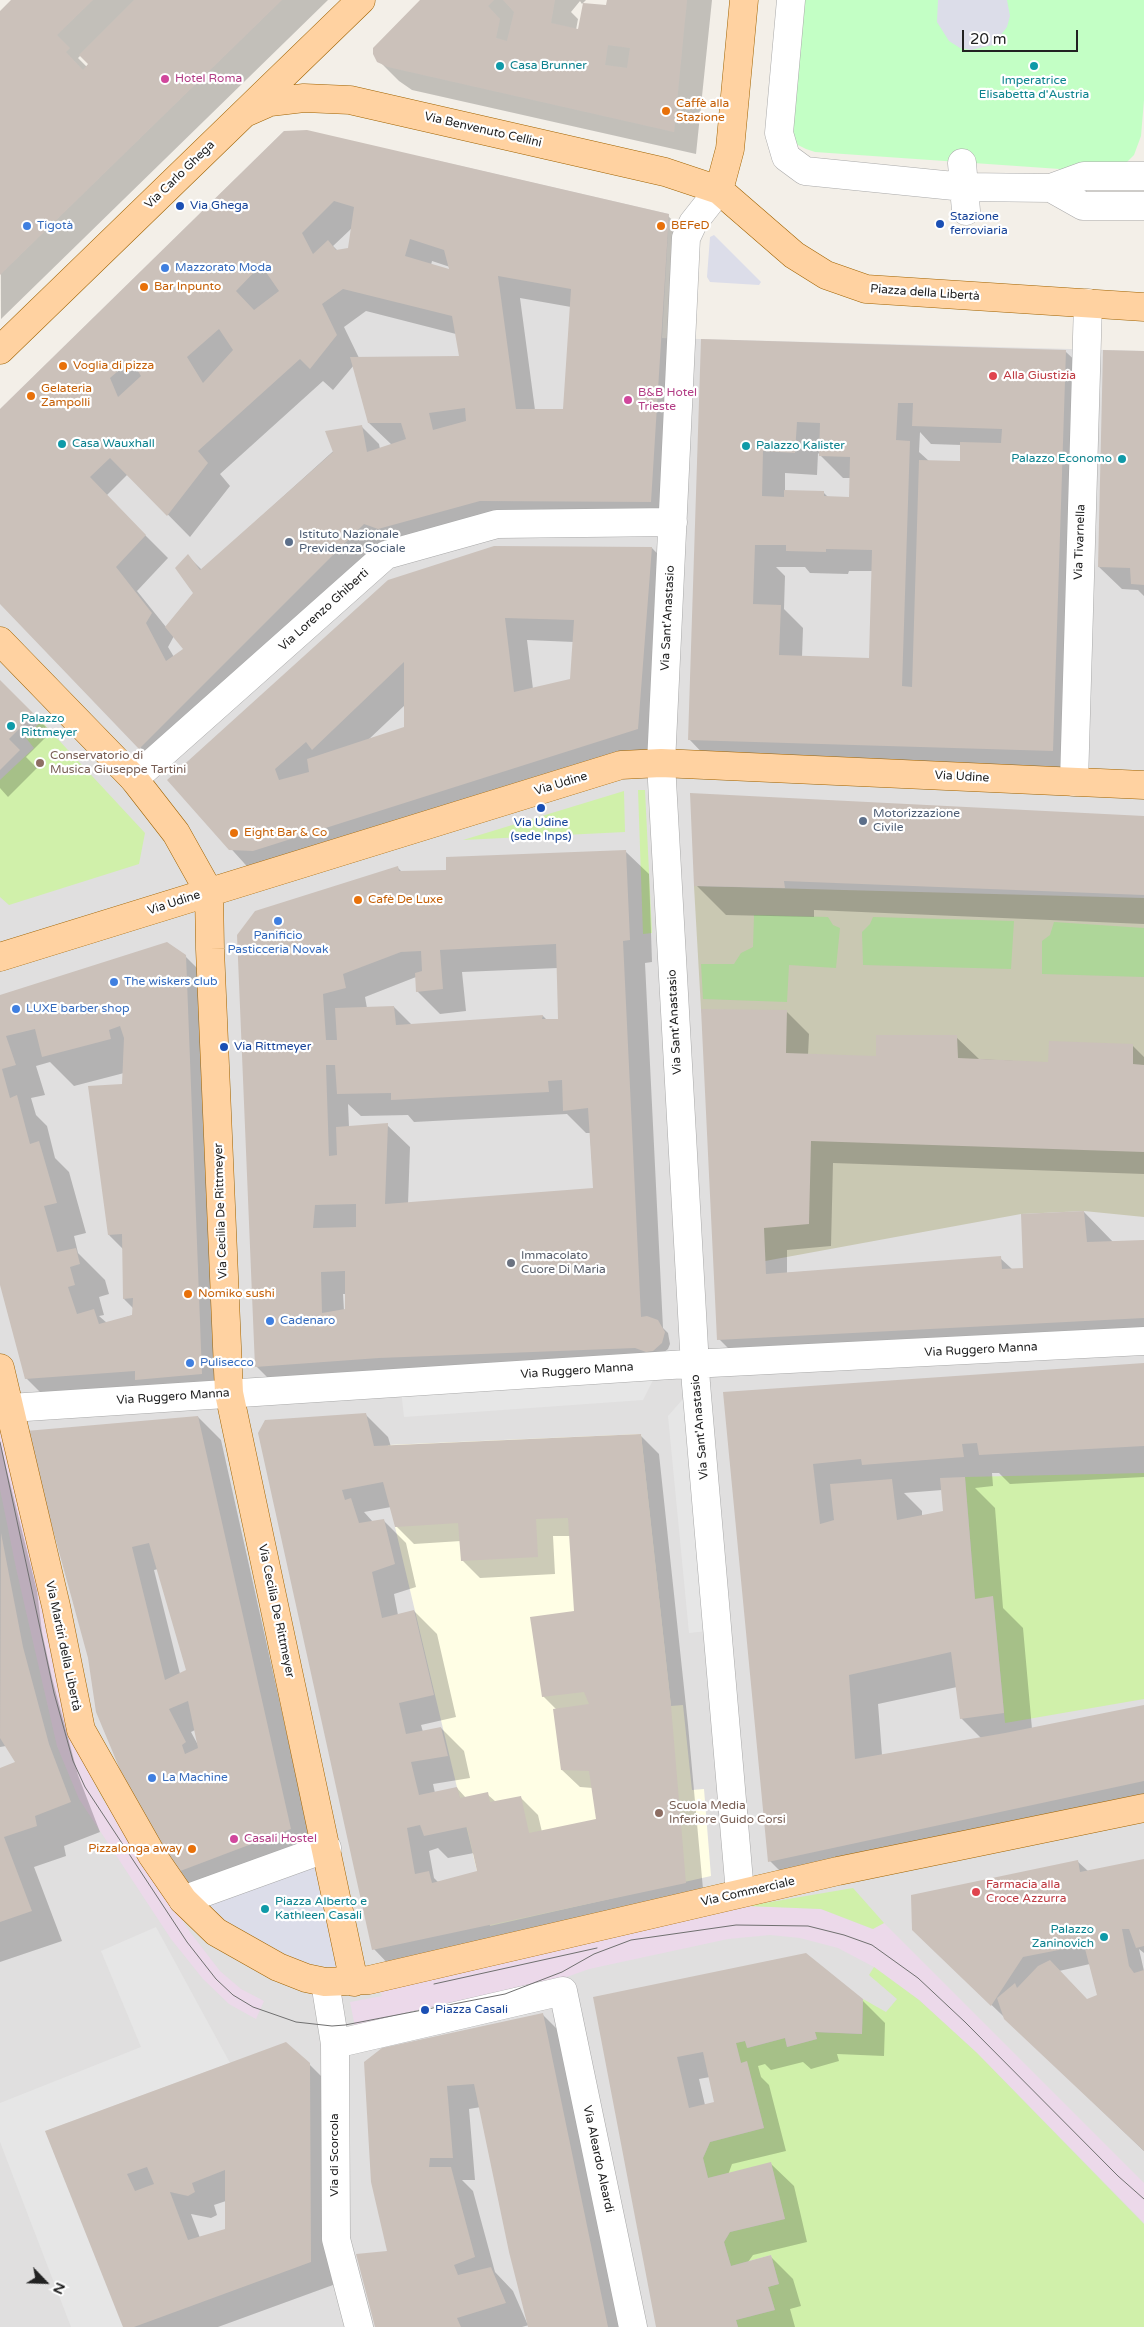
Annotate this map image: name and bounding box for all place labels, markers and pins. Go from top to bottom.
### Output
place label: Casa Brunner [510,59,587,73]
marker: Casa Brunner [494,60,506,72]
marker: Imperatrice Elisabetta d'Austria [1028,60,1040,72]
place label: Hotel Roma [175,72,242,86]
marker: Hotel Roma [159,73,171,85]
place label: Imperatrice Elisabetta d'Austria [979,74,1089,102]
place label: Caffè alla Stazione [676,97,729,125]
marker: Caffè alla Stazione [660,105,672,117]
place label: Via Ghega [190,199,249,213]
marker: Via Ghega [174,200,186,212]
place label: Stazione ferroviaria [950,210,1008,238]
marker: Stazione ferroviaria [934,218,946,230]
place label: Tigotà [37,219,73,233]
place label: BEFeD [671,219,709,233]
marker: Tigotà [21,220,33,232]
marker: BEFeD [655,220,667,232]
place label: Mazzorato Moda [175,261,272,275]
marker: Mazzorato Moda [159,262,171,274]
place label: Bar Inpunto [154,280,221,294]
marker: Bar Inpunto [138,281,150,293]
place label: Voglia di pizza [73,359,154,373]
marker: Voglia di pizza [57,360,69,372]
place label: Alla Giustizia [1003,369,1076,383]
marker: Alla Giustizia [987,370,999,382]
place label: Gelateria Zampolli [41,382,92,410]
place label: B&B Hotel Trieste [638,386,697,414]
marker: Gelateria Zampolli [25,390,37,402]
marker: B&B Hotel Trieste [622,394,634,406]
place label: Casa Wauxhall [72,437,155,451]
marker: Casa Wauxhall [56,438,68,450]
place label: Palazzo Kalister [756,439,845,453]
marker: Palazzo Kalister [740,440,752,452]
place label: Palazzo Economo [1011,452,1112,466]
marker: Palazzo Economo [1116,453,1128,465]
place label: Istituto Nazionale Previdenza Sociale [299,528,406,556]
marker: Istituto Nazionale Previdenza Sociale [283,536,295,548]
place label: Palazzo Rittmeyer [21,712,77,740]
marker: Palazzo Rittmeyer [5,720,17,732]
place label: Conservatorio di Musica Giuseppe Tartini [50,749,186,777]
marker: Conservatorio di Musica Giuseppe Tartini [34,757,46,769]
marker: Via Udine (sede Inps) [535,802,547,814]
place label: Motorizzazione Civile [873,807,960,835]
marker: Motorizzazione Civile [857,815,869,827]
place label: Via Udine (sede Inps) [510,816,572,844]
place label: Eight Bar & Co [244,826,327,840]
marker: Eight Bar & Co [228,827,240,839]
place label: Cafè De Luxe [368,893,443,907]
marker: Cafè De Luxe [352,894,364,906]
marker: Panificio Pasticceria Novak [272,915,284,927]
place label: Panificio Pasticceria Novak [228,929,328,957]
place label: The wiskers club [124,975,218,989]
marker: The wiskers club [108,976,120,988]
place label: LUXE barber shop [26,1002,130,1016]
marker: LUXE barber shop [10,1003,22,1015]
place label: Via Rittmeyer [234,1040,311,1054]
marker: Via Rittmeyer [218,1041,230,1053]
place label: Immacolato Cuore Di Maria [521,1249,606,1277]
marker: Immacolato Cuore Di Maria [505,1257,517,1269]
place label: Nomiko sushi [198,1287,275,1301]
marker: Nomiko sushi [182,1288,194,1300]
place label: Cadenaro [280,1314,335,1328]
marker: Cadenaro [264,1315,276,1327]
place label: Pulisecco [200,1356,254,1370]
marker: Pulisecco [184,1357,196,1369]
place label: La Machine [162,1771,228,1785]
marker: La Machine [146,1772,158,1784]
place label: Scuola Media Inferiore Guido Corsi [669,1799,786,1827]
marker: Scuola Media Inferiore Guido Corsi [653,1807,665,1819]
place label: Casali Hostel [244,1832,317,1846]
marker: Casali Hostel [228,1833,240,1845]
place label: Pizzalonga away [88,1842,182,1856]
marker: Pizzalonga away [186,1843,198,1855]
place label: Farmacia alla Croce Azzurra [986,1878,1066,1906]
marker: Farmacia alla Croce Azzurra [970,1886,982,1898]
place label: Piazza Alberto e Kathleen Casali [275,1895,367,1923]
marker: Piazza Alberto e Kathleen Casali [259,1903,271,1915]
place label: Palazzo Zaninovich [1032,1923,1094,1951]
marker: Palazzo Zaninovich [1098,1931,1110,1943]
place label: Piazza Casali [435,2003,508,2017]
marker: Piazza Casali [419,2004,431,2016]

